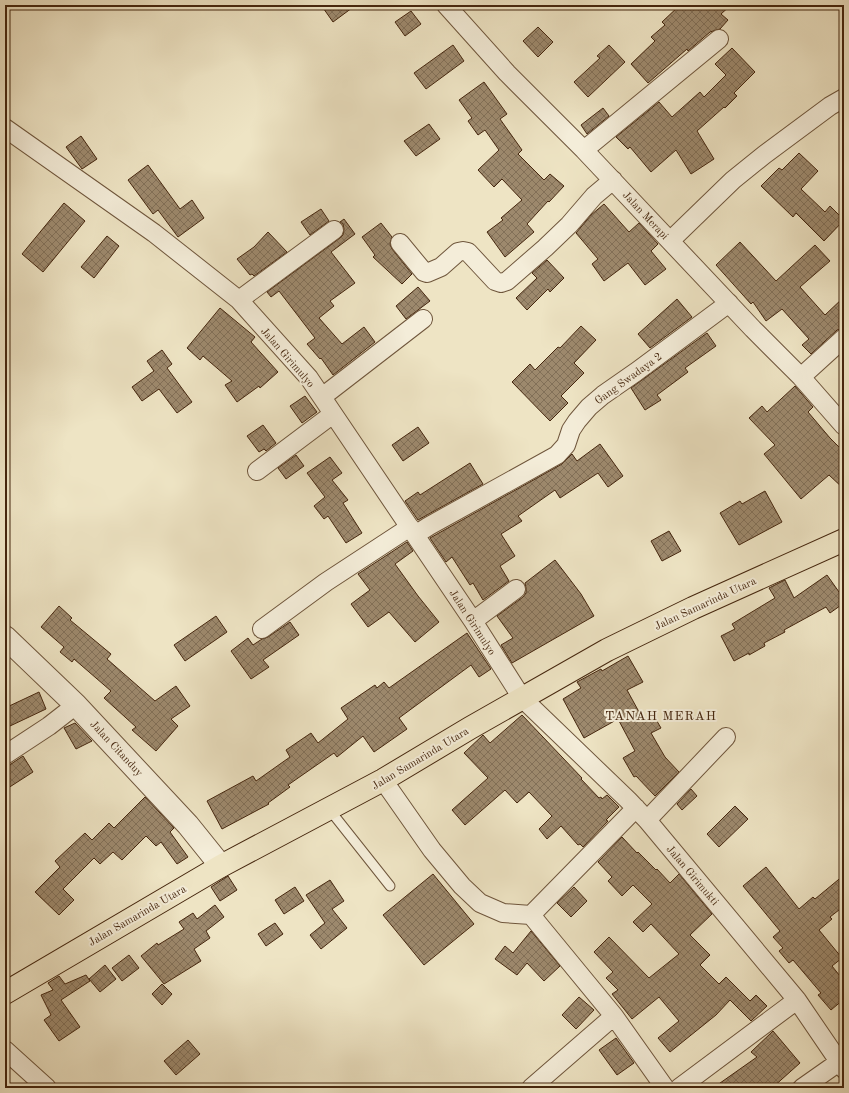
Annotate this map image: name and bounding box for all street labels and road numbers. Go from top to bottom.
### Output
street label: Jalan Merapi [620,190,670,242]
street label: Jalan Girimulyo [258,326,316,390]
street label: Gang Swadaya 2 [593,351,665,407]
street label: Jalan Samarinda Utara [653,576,759,633]
street label: Jalan Girimulyo [447,588,497,657]
street label: Jalan Citanduy [87,719,145,779]
street label: Jalan Samarinda Utara [370,726,472,793]
street label: Jalan Girimukti [664,844,720,908]
street label: Jalan Samarinda Utara [87,884,189,949]

